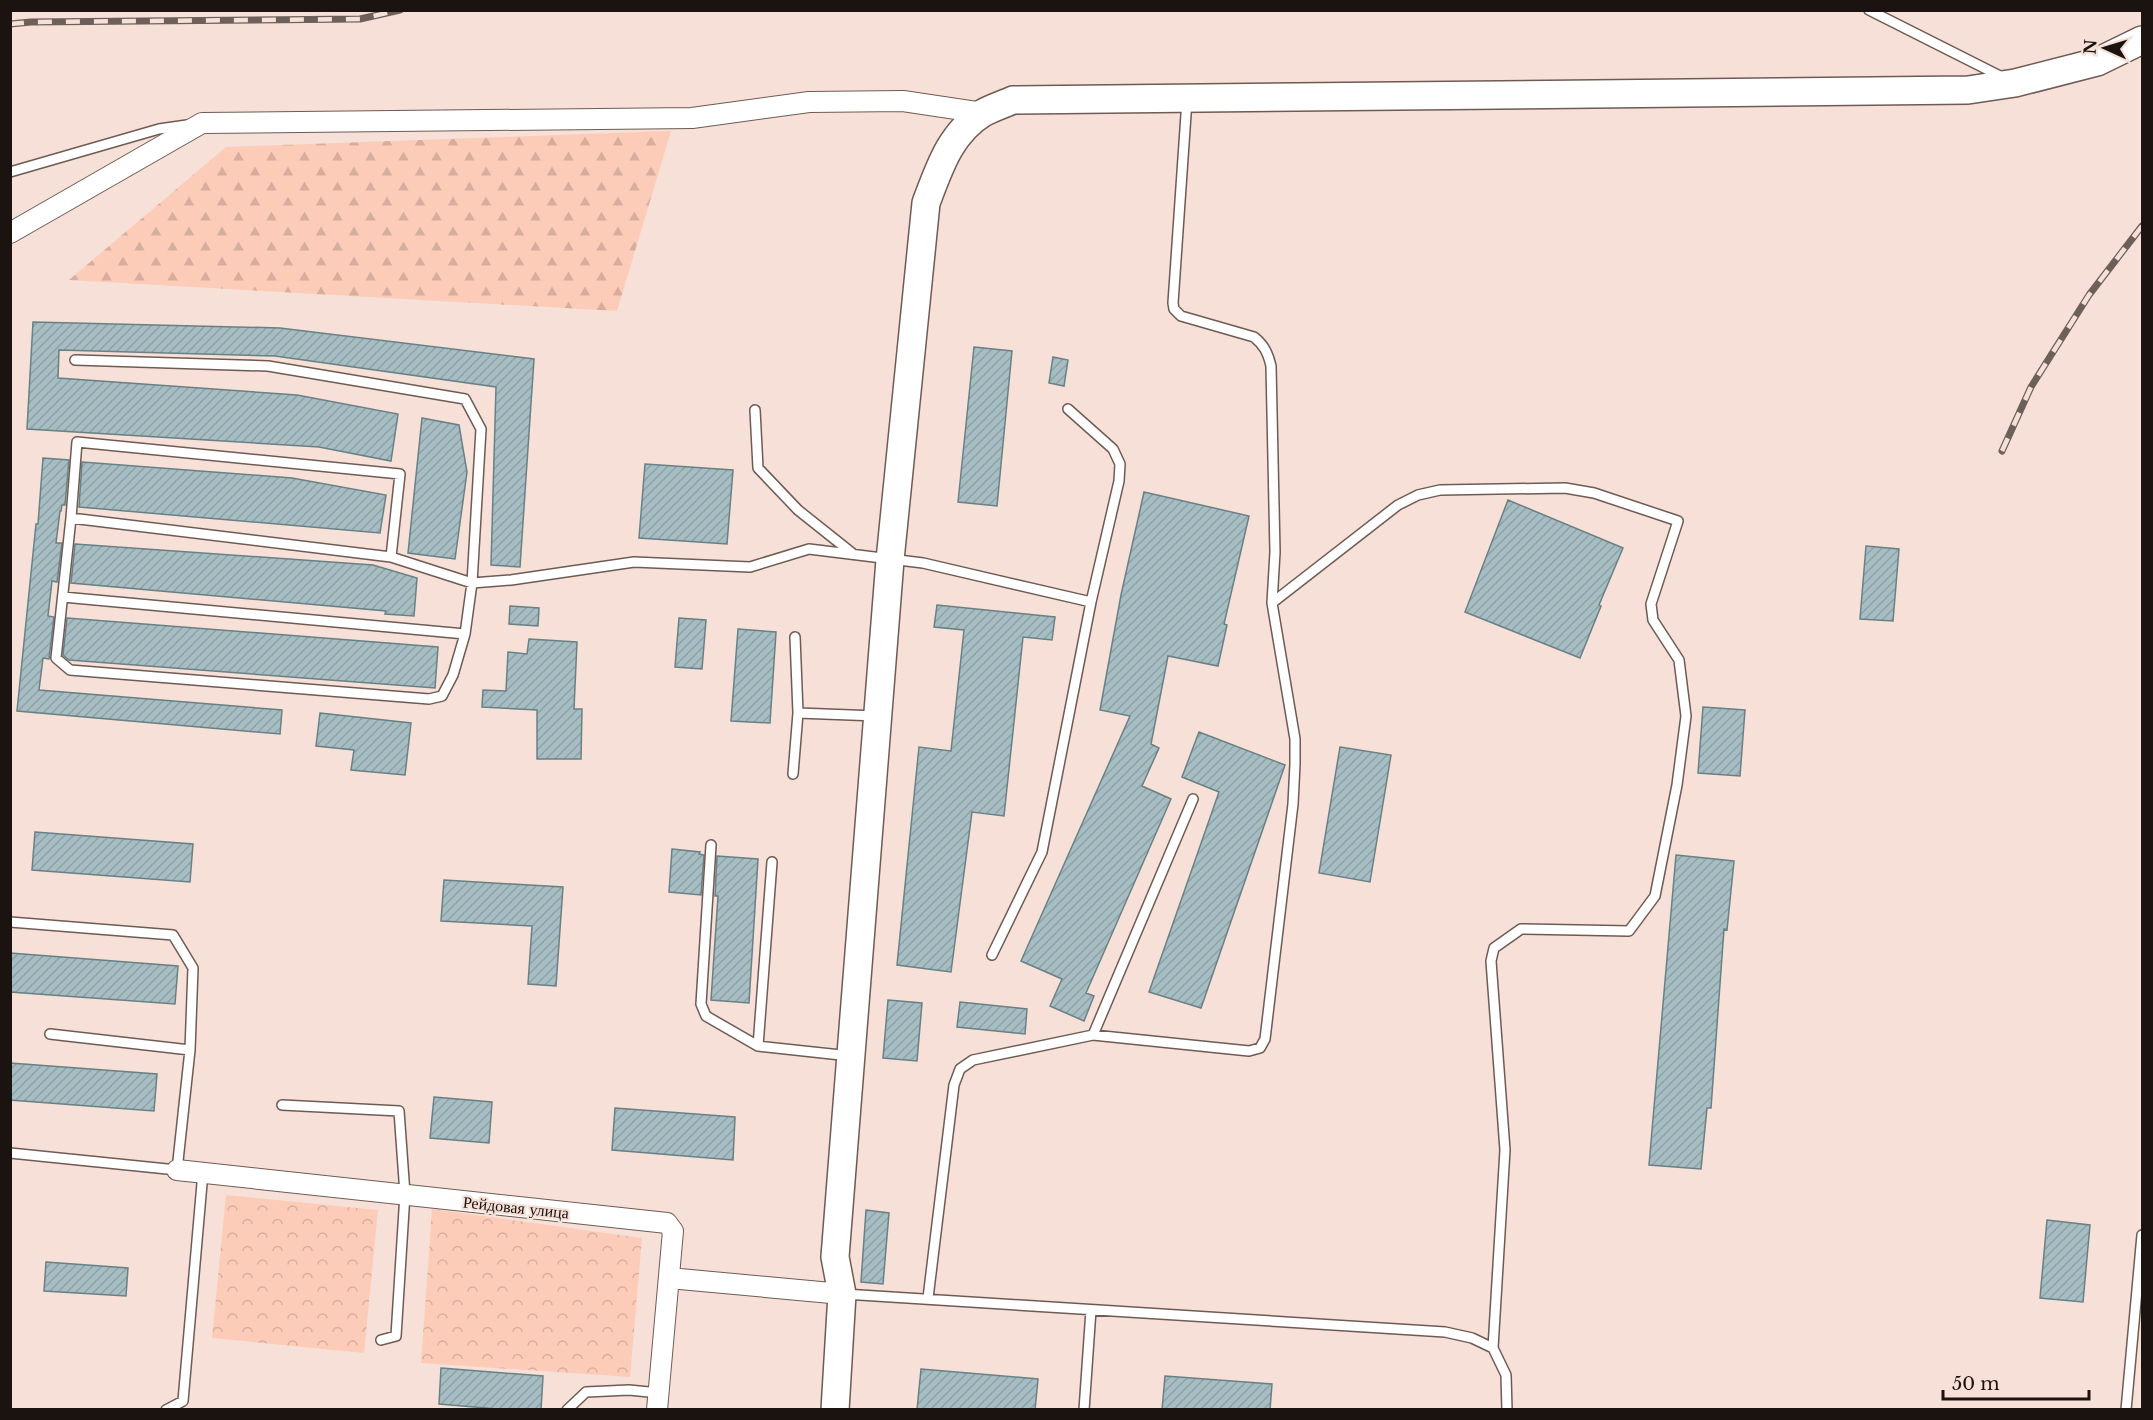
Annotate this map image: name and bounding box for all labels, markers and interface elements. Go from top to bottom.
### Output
north arrow [2075,18,2135,78]
text: N [2080,39,2101,55]
street label: Рейдовая улица [462,1191,570,1223]
scale bar [1943,1363,2088,1401]
text: 50 m [1952,1373,2000,1395]

